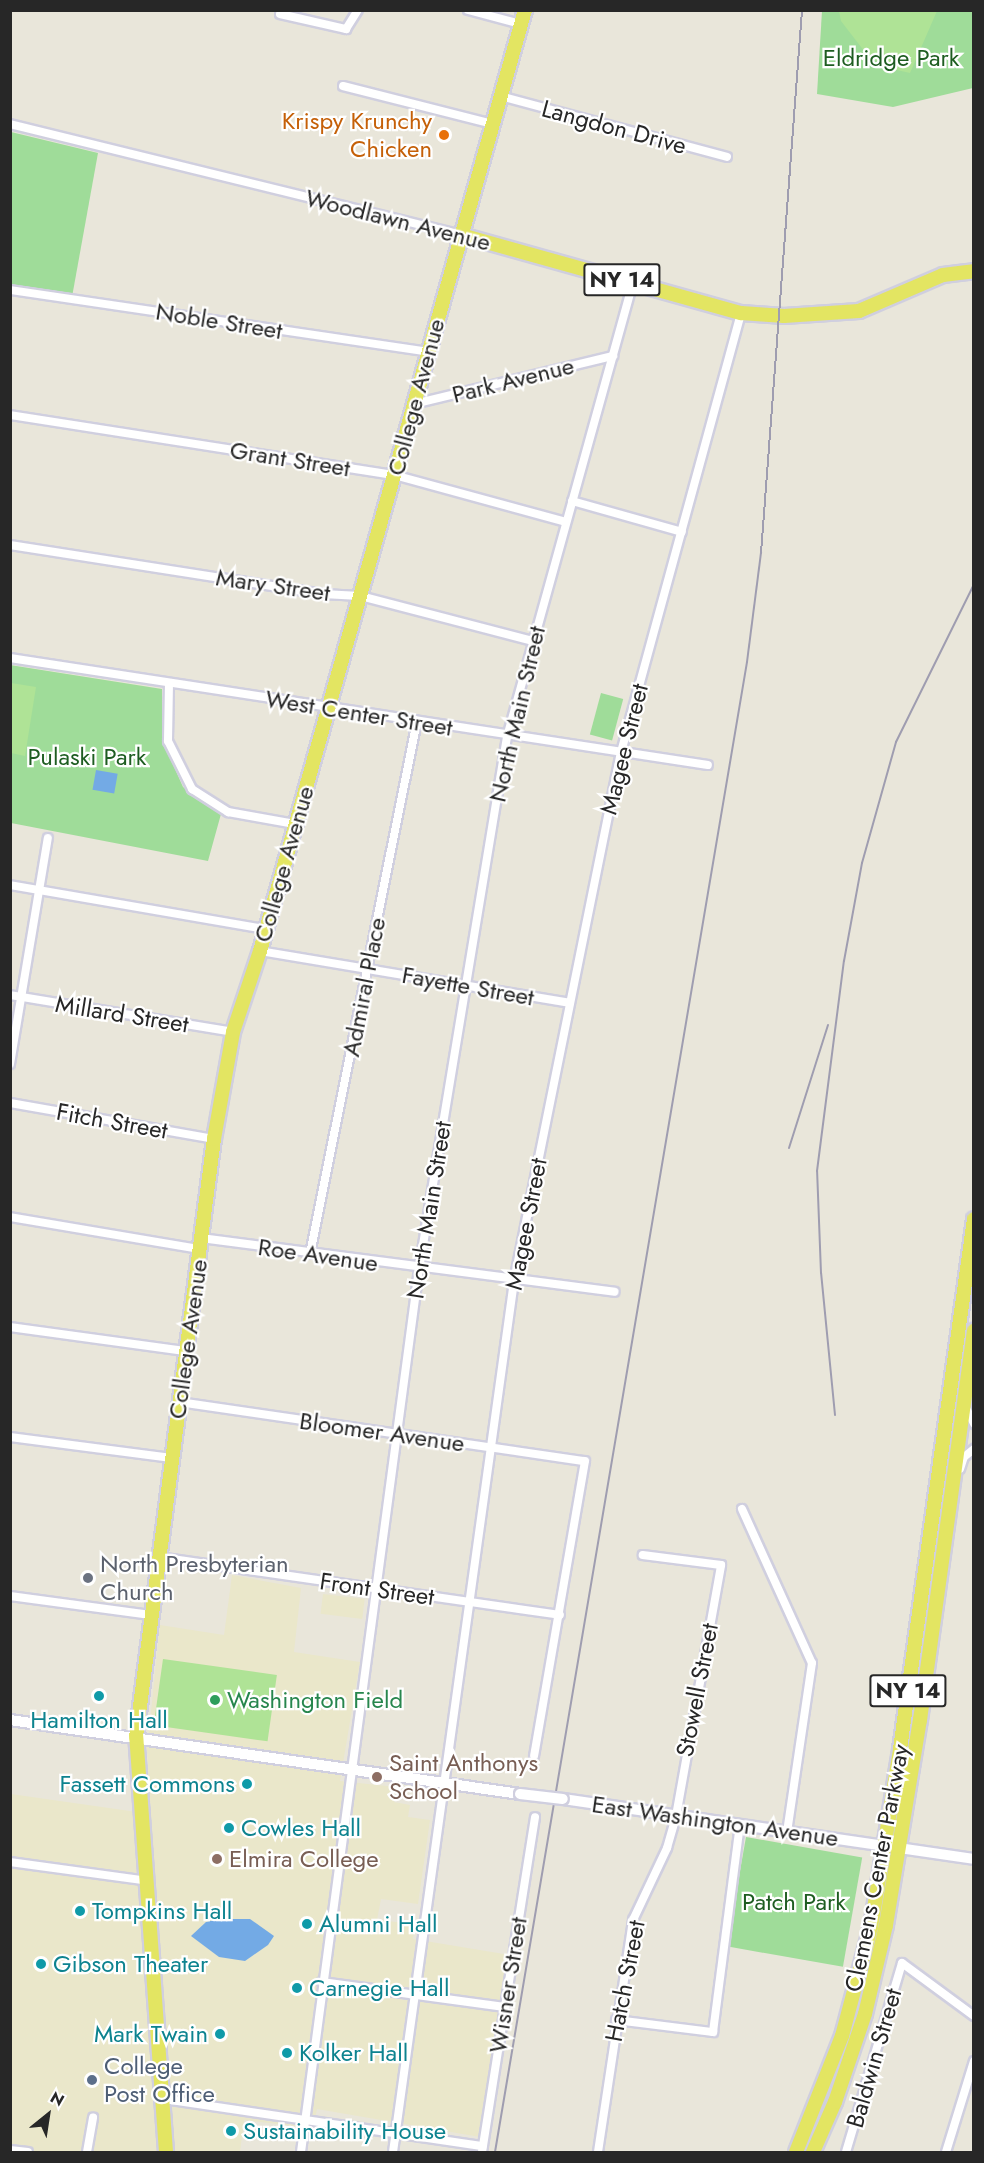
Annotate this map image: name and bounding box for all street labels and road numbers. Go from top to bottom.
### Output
street label: Langdon Drive [539,94,689,160]
street label: Woodlawn Avenue [303,183,493,257]
road number: NY 14 [583,261,661,299]
street label: Noble Street [154,297,284,345]
street label: College Avenue [381,316,451,478]
street label: Park Avenue [449,351,577,409]
street label: Grant Street [228,435,352,483]
street label: Mary Street [214,563,332,607]
street label: North Main Street [483,623,551,805]
street label: Magee Street [594,681,654,817]
street label: West Center Street [263,684,455,742]
street label: College Avenue [248,783,320,945]
street label: Admiral Place [336,915,392,1059]
street label: Fayette Street [400,960,536,1012]
street label: Millard Street [53,989,191,1039]
street label: Fitch Street [54,1097,170,1145]
street label: North Main Street [401,1119,457,1301]
street label: Magee Street [499,1156,553,1292]
street label: Roe Avenue [256,1232,380,1278]
street label: College Avenue [163,1257,213,1421]
street label: Bloomer Avenue [298,1406,466,1458]
street label: Front Street [318,1567,436,1611]
street label: Stowell Street [670,1621,724,1759]
road number: NY 14 [869,1672,947,1710]
street label: Clemens Center Parkway [839,1742,915,1994]
street label: East Washington Avenue [590,1789,840,1853]
street label: Wisner Street [483,1915,533,2055]
street label: Hatch Street [599,1918,651,2044]
street label: Baldwin Street [840,1985,908,2131]

